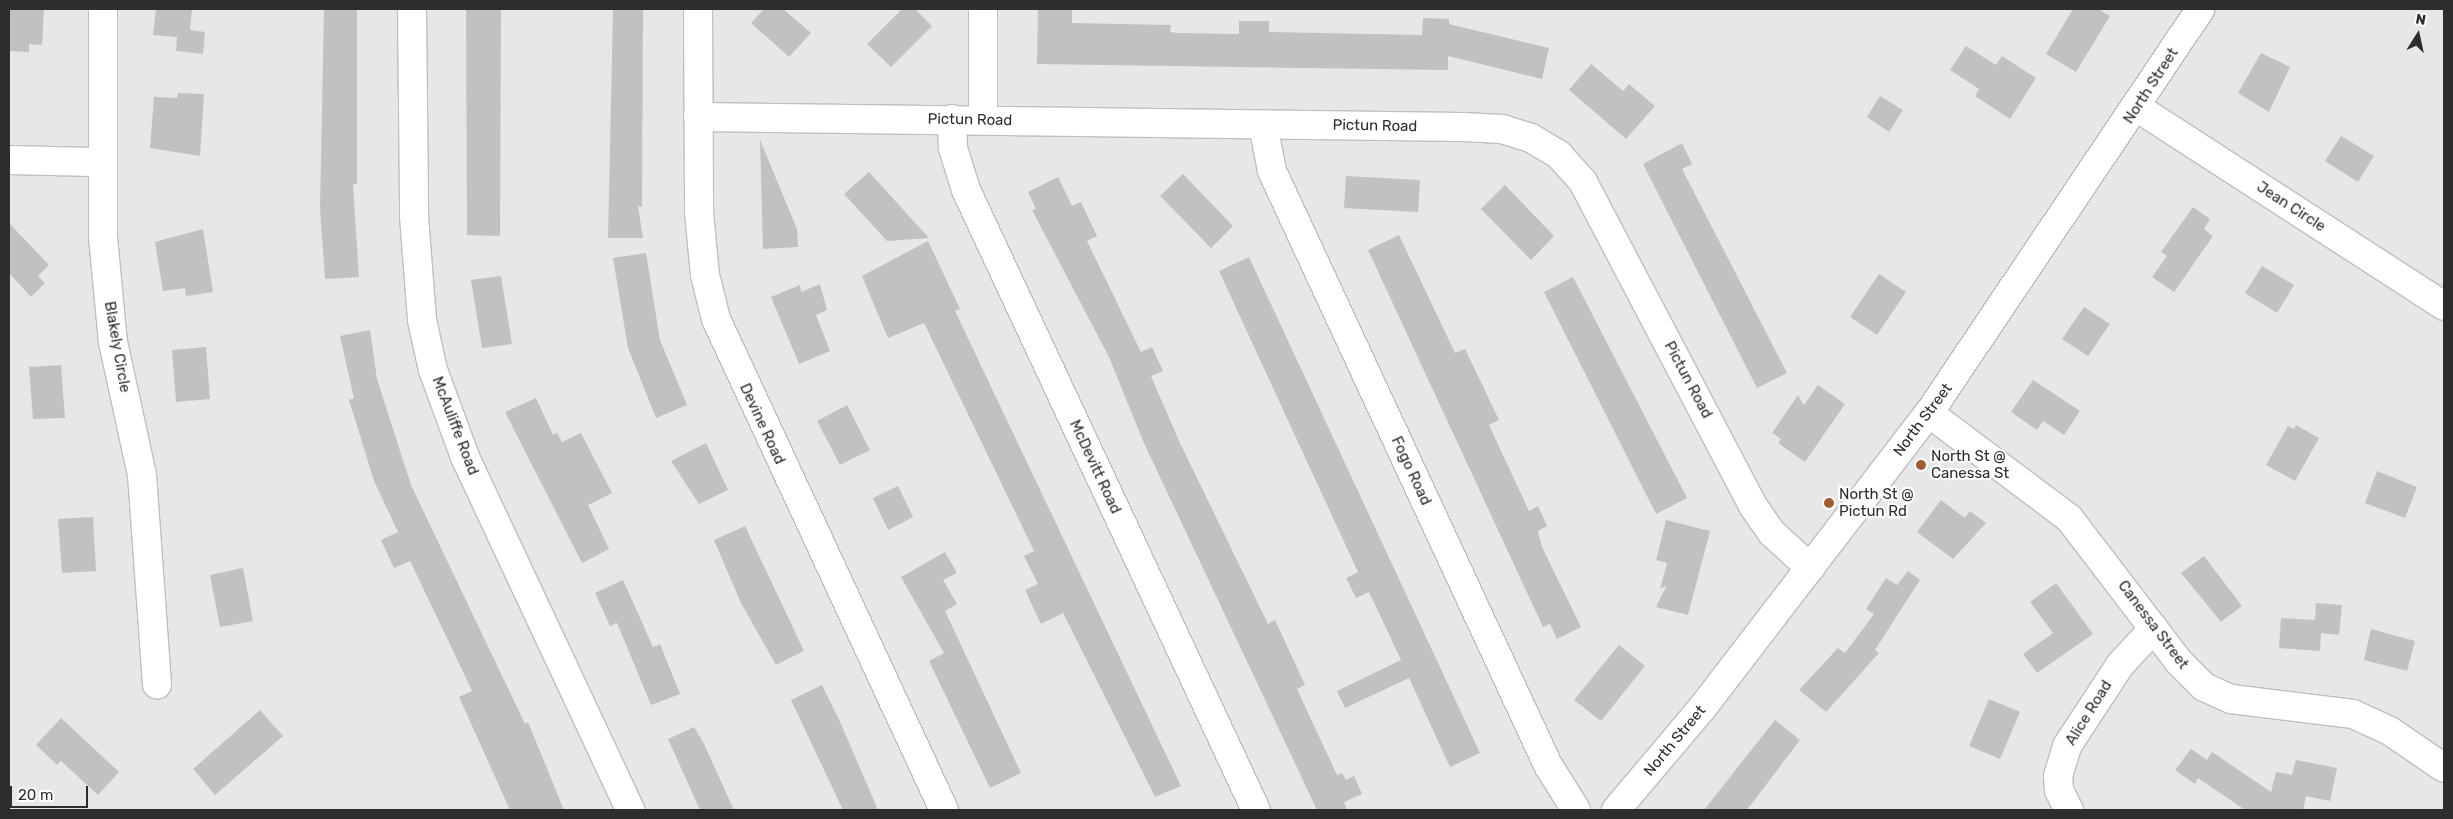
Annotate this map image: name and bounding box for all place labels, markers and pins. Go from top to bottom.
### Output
place label: North St @ Canessa St [1931,447,2009,482]
marker: North St @ Canessa St [1915,459,1927,471]
place label: North St @ Pictun Rd [1839,485,1914,520]
marker: North St @ Pictun Rd [1823,497,1835,509]

